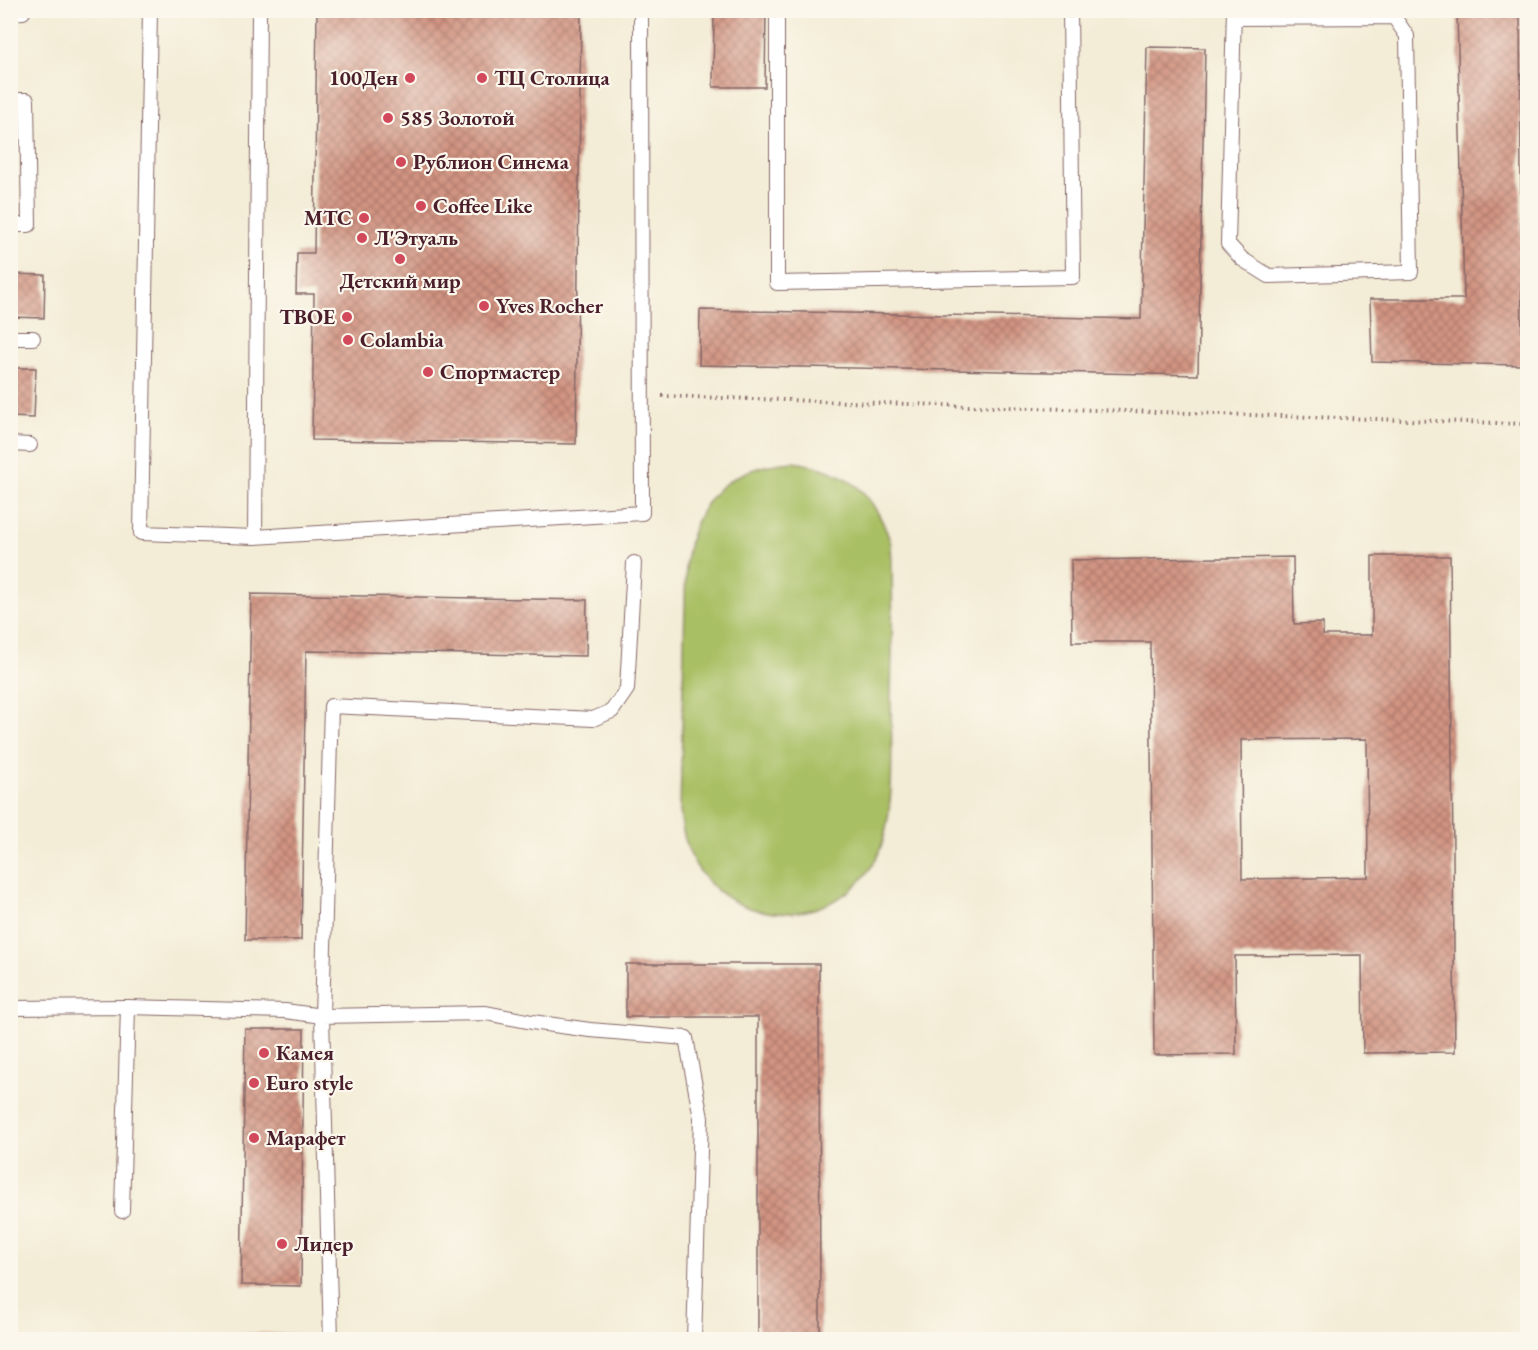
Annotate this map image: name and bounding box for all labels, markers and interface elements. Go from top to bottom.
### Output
place label: 100Ден [329,64,398,91]
place label: ТЦ Столица [494,64,611,91]
marker: 100Ден [403,71,417,85]
marker: ТЦ Столица [475,71,489,85]
place label: 585 Золотой [400,104,515,131]
marker: 585 Золотой [381,111,395,125]
place label: Рублион Синема [413,148,570,175]
marker: Рублион Синема [394,155,408,169]
place label: Coffee Like [433,192,533,219]
marker: Coffee Like [414,199,428,213]
place label: МТС [304,204,352,231]
marker: МТС [357,211,371,225]
place label: Л'Этуаль [374,224,458,251]
marker: Л'Этуаль [355,231,369,245]
marker: Детский мир [393,252,407,266]
place label: Детский мир [339,267,461,294]
place label: Yves Rocher [496,292,604,319]
marker: Yves Rocher [477,299,491,313]
place label: ТВОЕ [279,303,335,330]
marker: ТВОЕ [340,310,354,324]
place label: Colambia [360,326,445,353]
marker: Colambia [341,333,355,347]
place label: Спортмастер [440,358,561,385]
marker: Спортмастер [421,365,435,379]
place label: Камея [276,1039,334,1066]
marker: Камея [257,1046,271,1060]
place label: Euro style [266,1069,353,1096]
marker: Euro style [247,1076,261,1090]
place label: Марафет [266,1124,346,1151]
marker: Марафет [247,1131,261,1145]
place label: Лидер [294,1230,354,1257]
marker: Лидер [275,1237,289,1251]

